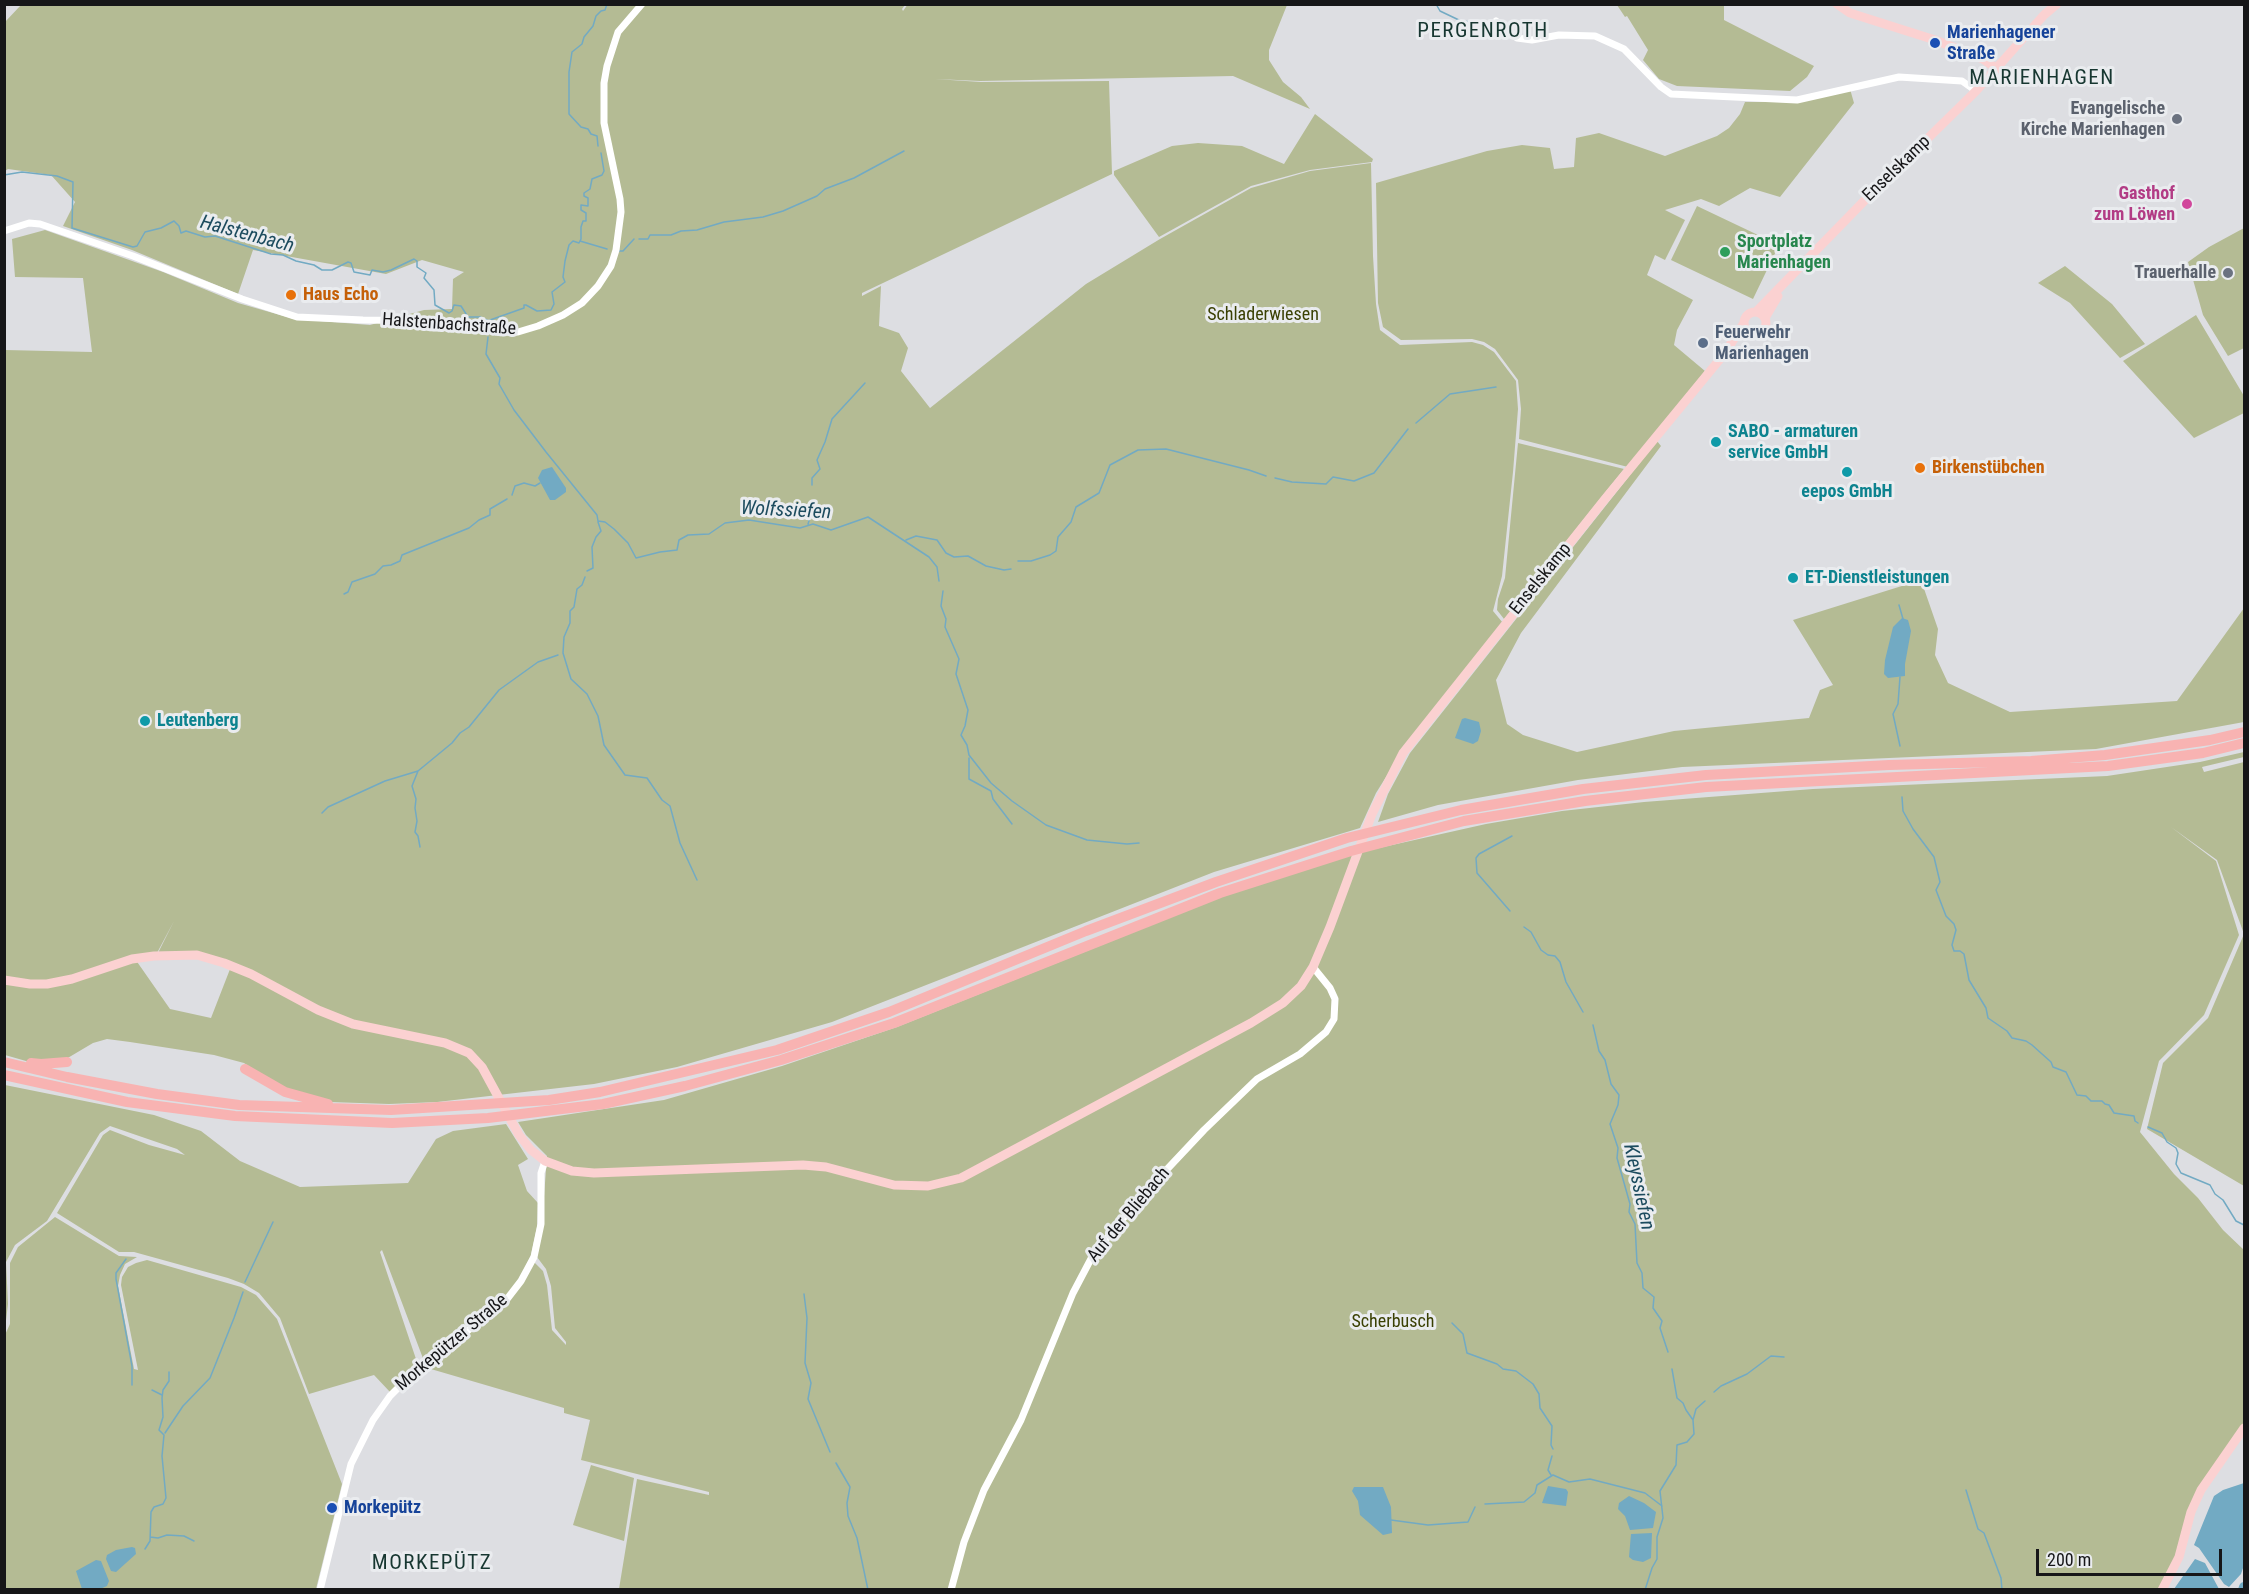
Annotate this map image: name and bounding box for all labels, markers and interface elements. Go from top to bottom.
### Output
district label: PERGENROTH [1417,19,1549,45]
place label: Marienhagener Straße [1947,22,2056,64]
marker: Marienhagener Straße [1928,36,1942,50]
district label: MARIENHAGEN [1969,66,2115,92]
place label: Evangelische Kirche Marienhagen [2021,98,2165,140]
marker: Evangelische Kirche Marienhagen [2170,112,2184,126]
street label: Enselskamp [1859,131,1935,207]
place label: Gasthof zum Löwen [2094,183,2175,226]
marker: Gasthof zum Löwen [2180,197,2194,211]
water label: Halstenbach [198,211,296,259]
place label: Sportplatz Marienhagen [1737,231,1831,274]
marker: Sportplatz Marienhagen [1718,245,1732,259]
place label: Trauerhalle [2134,262,2216,284]
marker: Trauerhalle [2221,266,2235,280]
place label: Haus Echo [303,284,378,306]
marker: Haus Echo [284,288,298,302]
park label: Schladerwiesen [1207,304,1319,326]
street label: Halstenbachstraße [381,310,517,340]
place label: Feuerwehr Marienhagen [1715,322,1809,364]
marker: Feuerwehr Marienhagen [1696,336,1710,350]
place label: SABO - armaturen service GmbH [1728,421,1858,464]
marker: SABO - armaturen service GmbH [1709,435,1723,449]
place label: Birkenstübchen [1932,457,2045,479]
marker: Birkenstübchen [1913,461,1927,475]
marker: eepos GmbH [1840,465,1854,479]
place label: eepos GmbH [1801,481,1893,503]
water label: Wolfssiefen [740,497,832,525]
street label: Enselskamp [1506,539,1576,619]
place label: ET-Dienstleistungen [1805,567,1949,589]
marker: ET-Dienstleistungen [1786,571,1800,585]
place label: Leutenberg [157,710,238,732]
marker: Leutenberg [138,714,152,728]
water label: Kleyssiefen [1617,1142,1659,1232]
street label: Auf der Bliebach [1083,1163,1175,1267]
street label: Morkepützer Straße [392,1290,512,1396]
park label: Scherbusch [1351,1311,1435,1333]
place label: Morkepütz [344,1497,421,1519]
marker: Morkepütz [325,1501,339,1515]
scale bar [2039,1537,2225,1575]
text: 200 m [2047,1549,2091,1570]
district label: MORKEPÜTZ [372,1551,492,1577]

